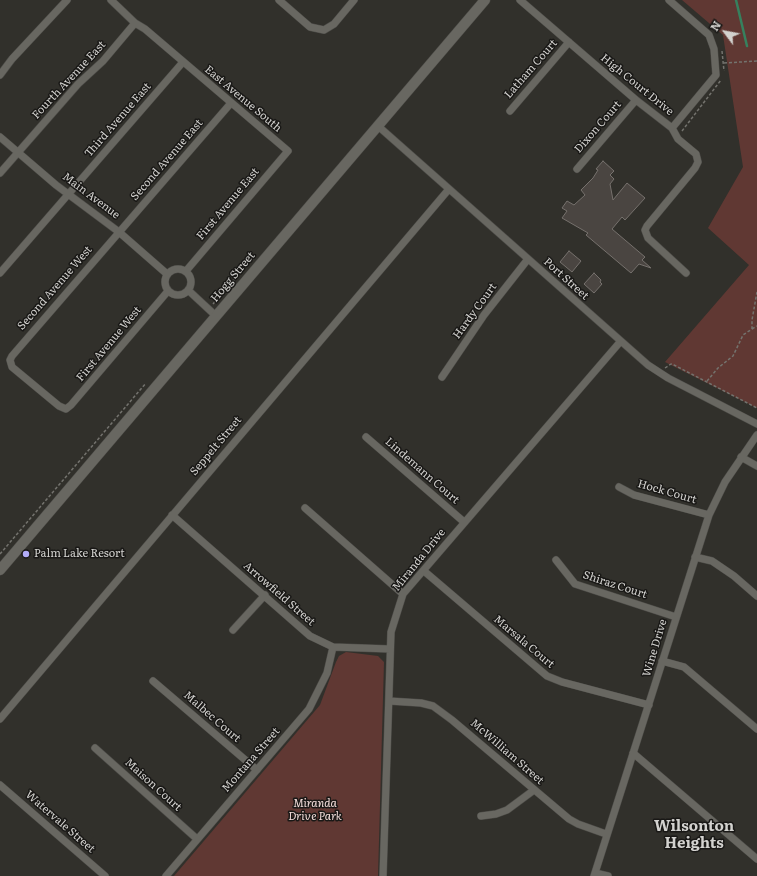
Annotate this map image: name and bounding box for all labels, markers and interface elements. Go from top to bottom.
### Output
north arrow [705,12,745,52]
text: N [706,17,724,34]
street label: Latham Court [502,37,560,101]
street label: Fourth Avenue East [29,38,109,122]
street label: High Court Drive [598,51,676,119]
street label: East Avenue South [202,63,284,135]
street label: Third Avenue East [82,80,154,160]
street label: Dixon Court [572,98,624,156]
street label: Second Avenue East [128,117,206,203]
street label: First Avenue East [194,165,262,243]
street label: Main Avenue [60,170,122,222]
street label: Second Avenue West [15,243,95,333]
street label: Hogg Street [208,249,258,305]
street label: Port Street [541,255,591,303]
street label: Hardy Court [450,281,500,341]
street label: First Avenue West [74,304,144,384]
street label: Seppelt Street [188,414,244,478]
street label: Lindemann Court [382,435,462,507]
street label: Hock Court [636,477,698,507]
street label: Miranda Drive [390,526,448,594]
place label: Palm Lake Resort [34,547,125,561]
marker: Palm Lake Resort [21,549,31,559]
street label: Arrowfield Street [241,559,317,629]
street label: Shiraz Court [581,568,649,602]
street label: Marsala Court [491,613,557,671]
street label: Wine Drive [640,618,670,678]
street label: Malbec Court [181,689,243,745]
street label: McWilliam Street [468,717,546,787]
street label: Montana Street [219,725,283,795]
street label: Maison Court [122,756,184,814]
street label: Watervale Street [23,788,97,856]
park label: Miranda Drive Park [288,797,342,823]
district label: Wilsonton Heights [654,818,734,853]

